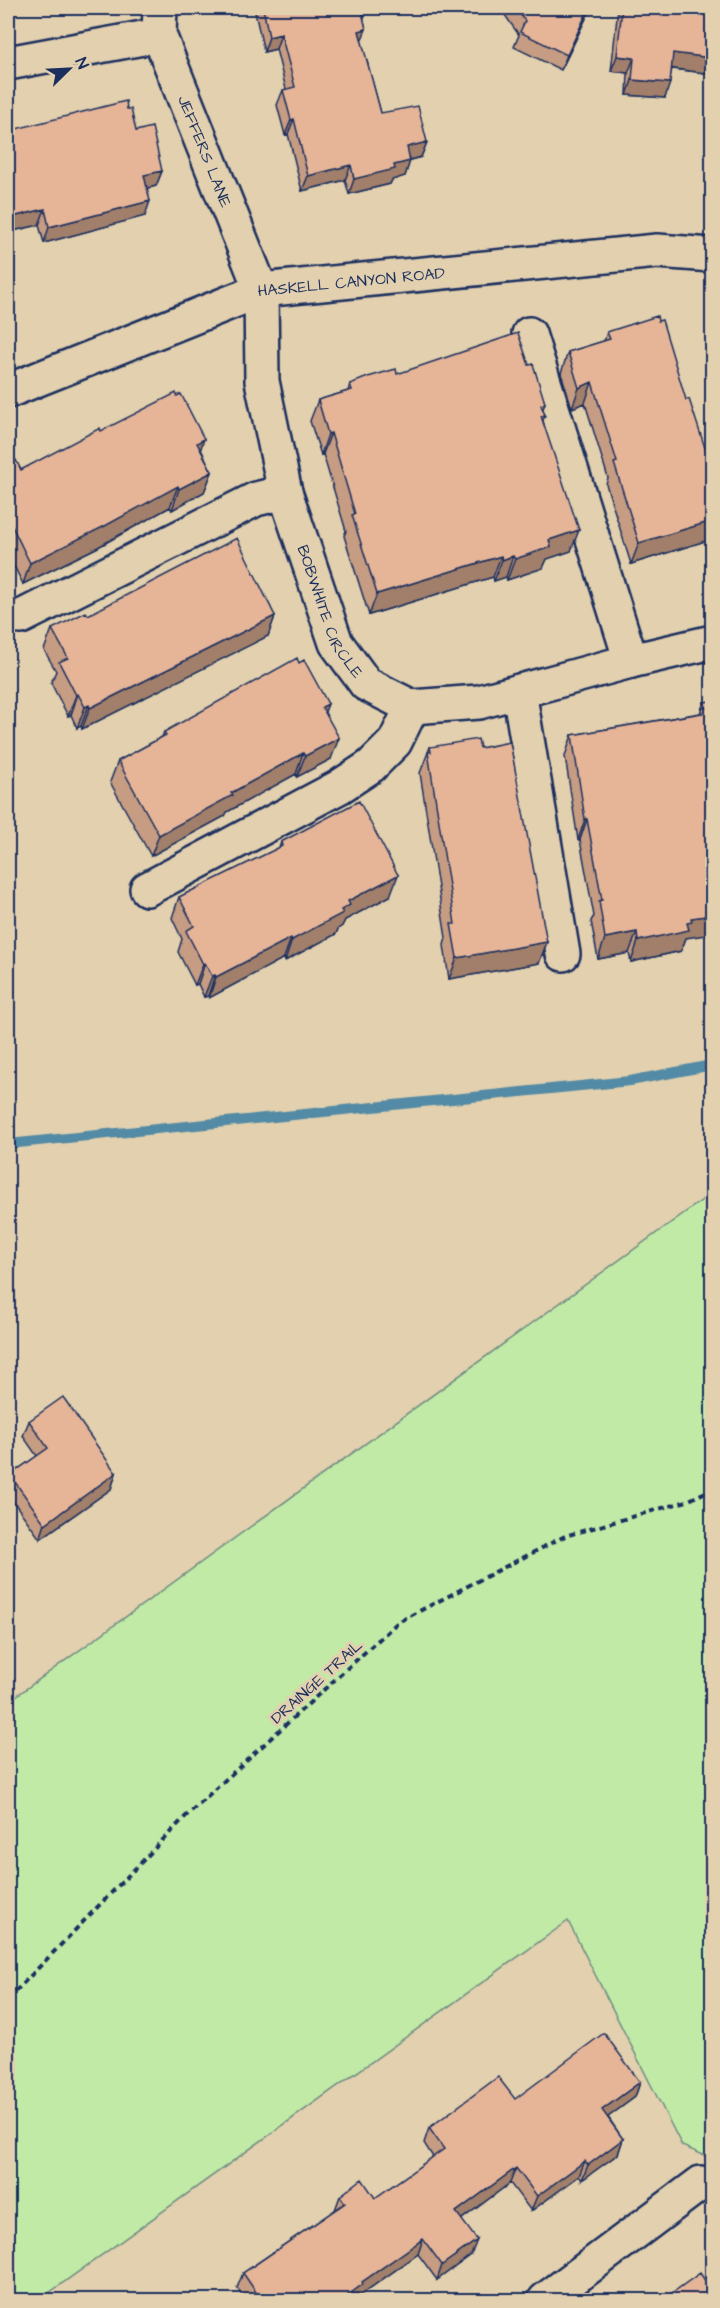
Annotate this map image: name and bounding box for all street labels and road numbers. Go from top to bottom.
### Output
street label: JEFFERS LANE [172,92,237,211]
street label: HASKELL CANYON ROAD [257,262,446,302]
street label: BOBWHITE CIRCLE [292,542,368,683]
street label: DRAINGE TRAIL [266,1635,367,1729]

